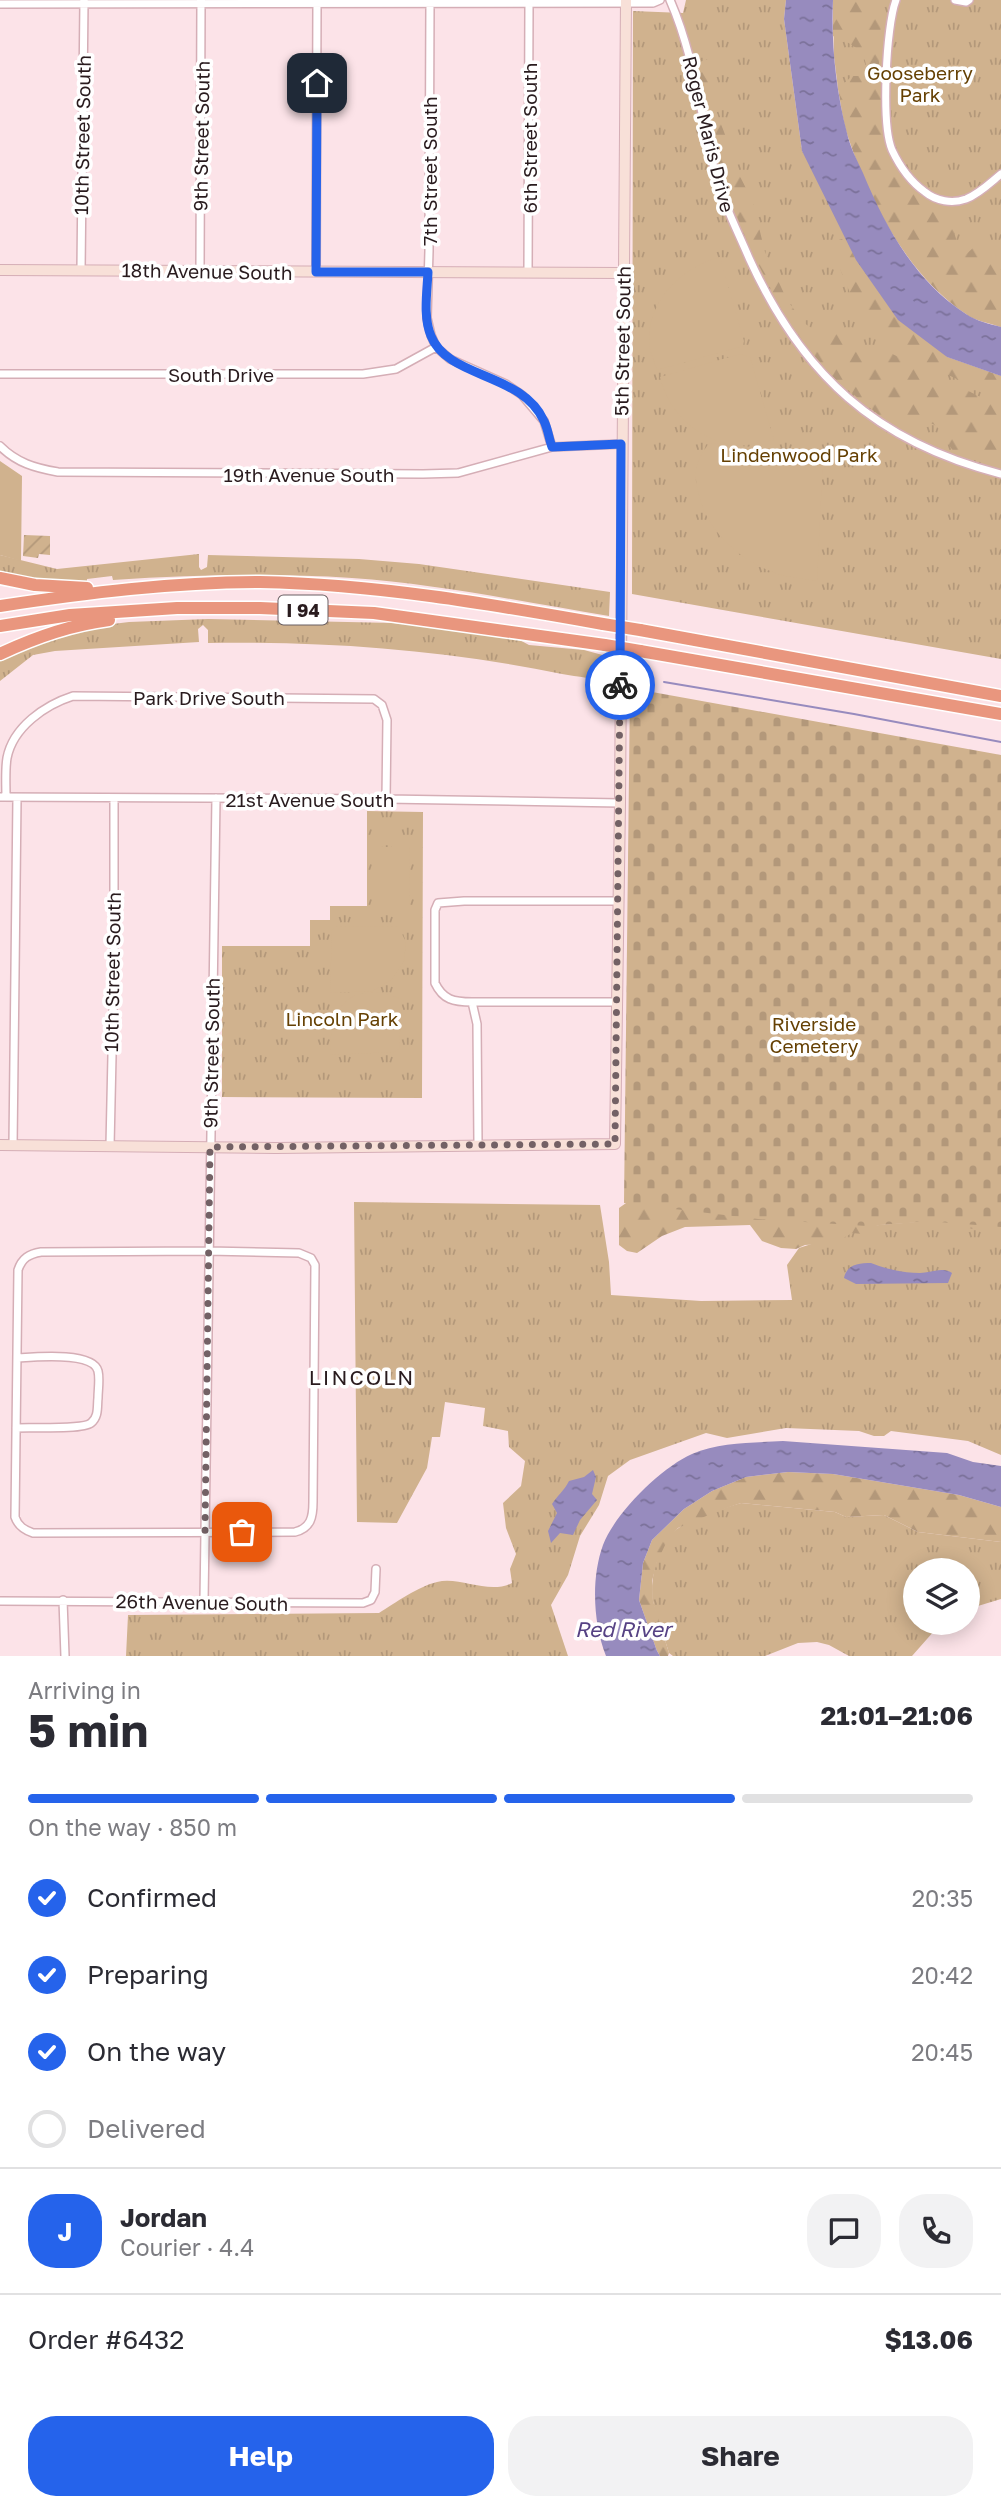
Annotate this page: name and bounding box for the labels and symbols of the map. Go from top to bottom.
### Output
pin [287,53,347,113]
street label: Roger Maris Drive [678,53,740,215]
street label: 10th Street South [69,55,95,215]
street label: 9th Street South [188,60,214,212]
park label: Gooseberry Park [867,61,973,106]
street label: 6th Street South [518,63,541,213]
street label: 7th Street South [418,96,441,246]
street label: 18th Avenue South [121,258,293,284]
street label: 5th Street South [609,266,635,416]
street label: South Drive [168,363,274,386]
park label: Lindenwood Park [720,443,878,466]
street label: 19th Avenue South [224,463,394,486]
road number: I 94 [278,596,328,624]
courier [585,650,655,720]
street label: Park Drive South [133,686,285,709]
street label: 21st Avenue South [226,788,394,811]
street label: 10th Street South [99,892,125,1052]
street label: 9th Street South [198,977,224,1129]
park label: Lincoln Park [285,1007,399,1030]
park label: Riverside Cemetery [769,1012,859,1057]
district label: LINCOLN [309,1364,415,1390]
pin [212,1502,272,1562]
street label: 26th Avenue South [115,1589,289,1615]
water label: Red River [575,1616,674,1642]

